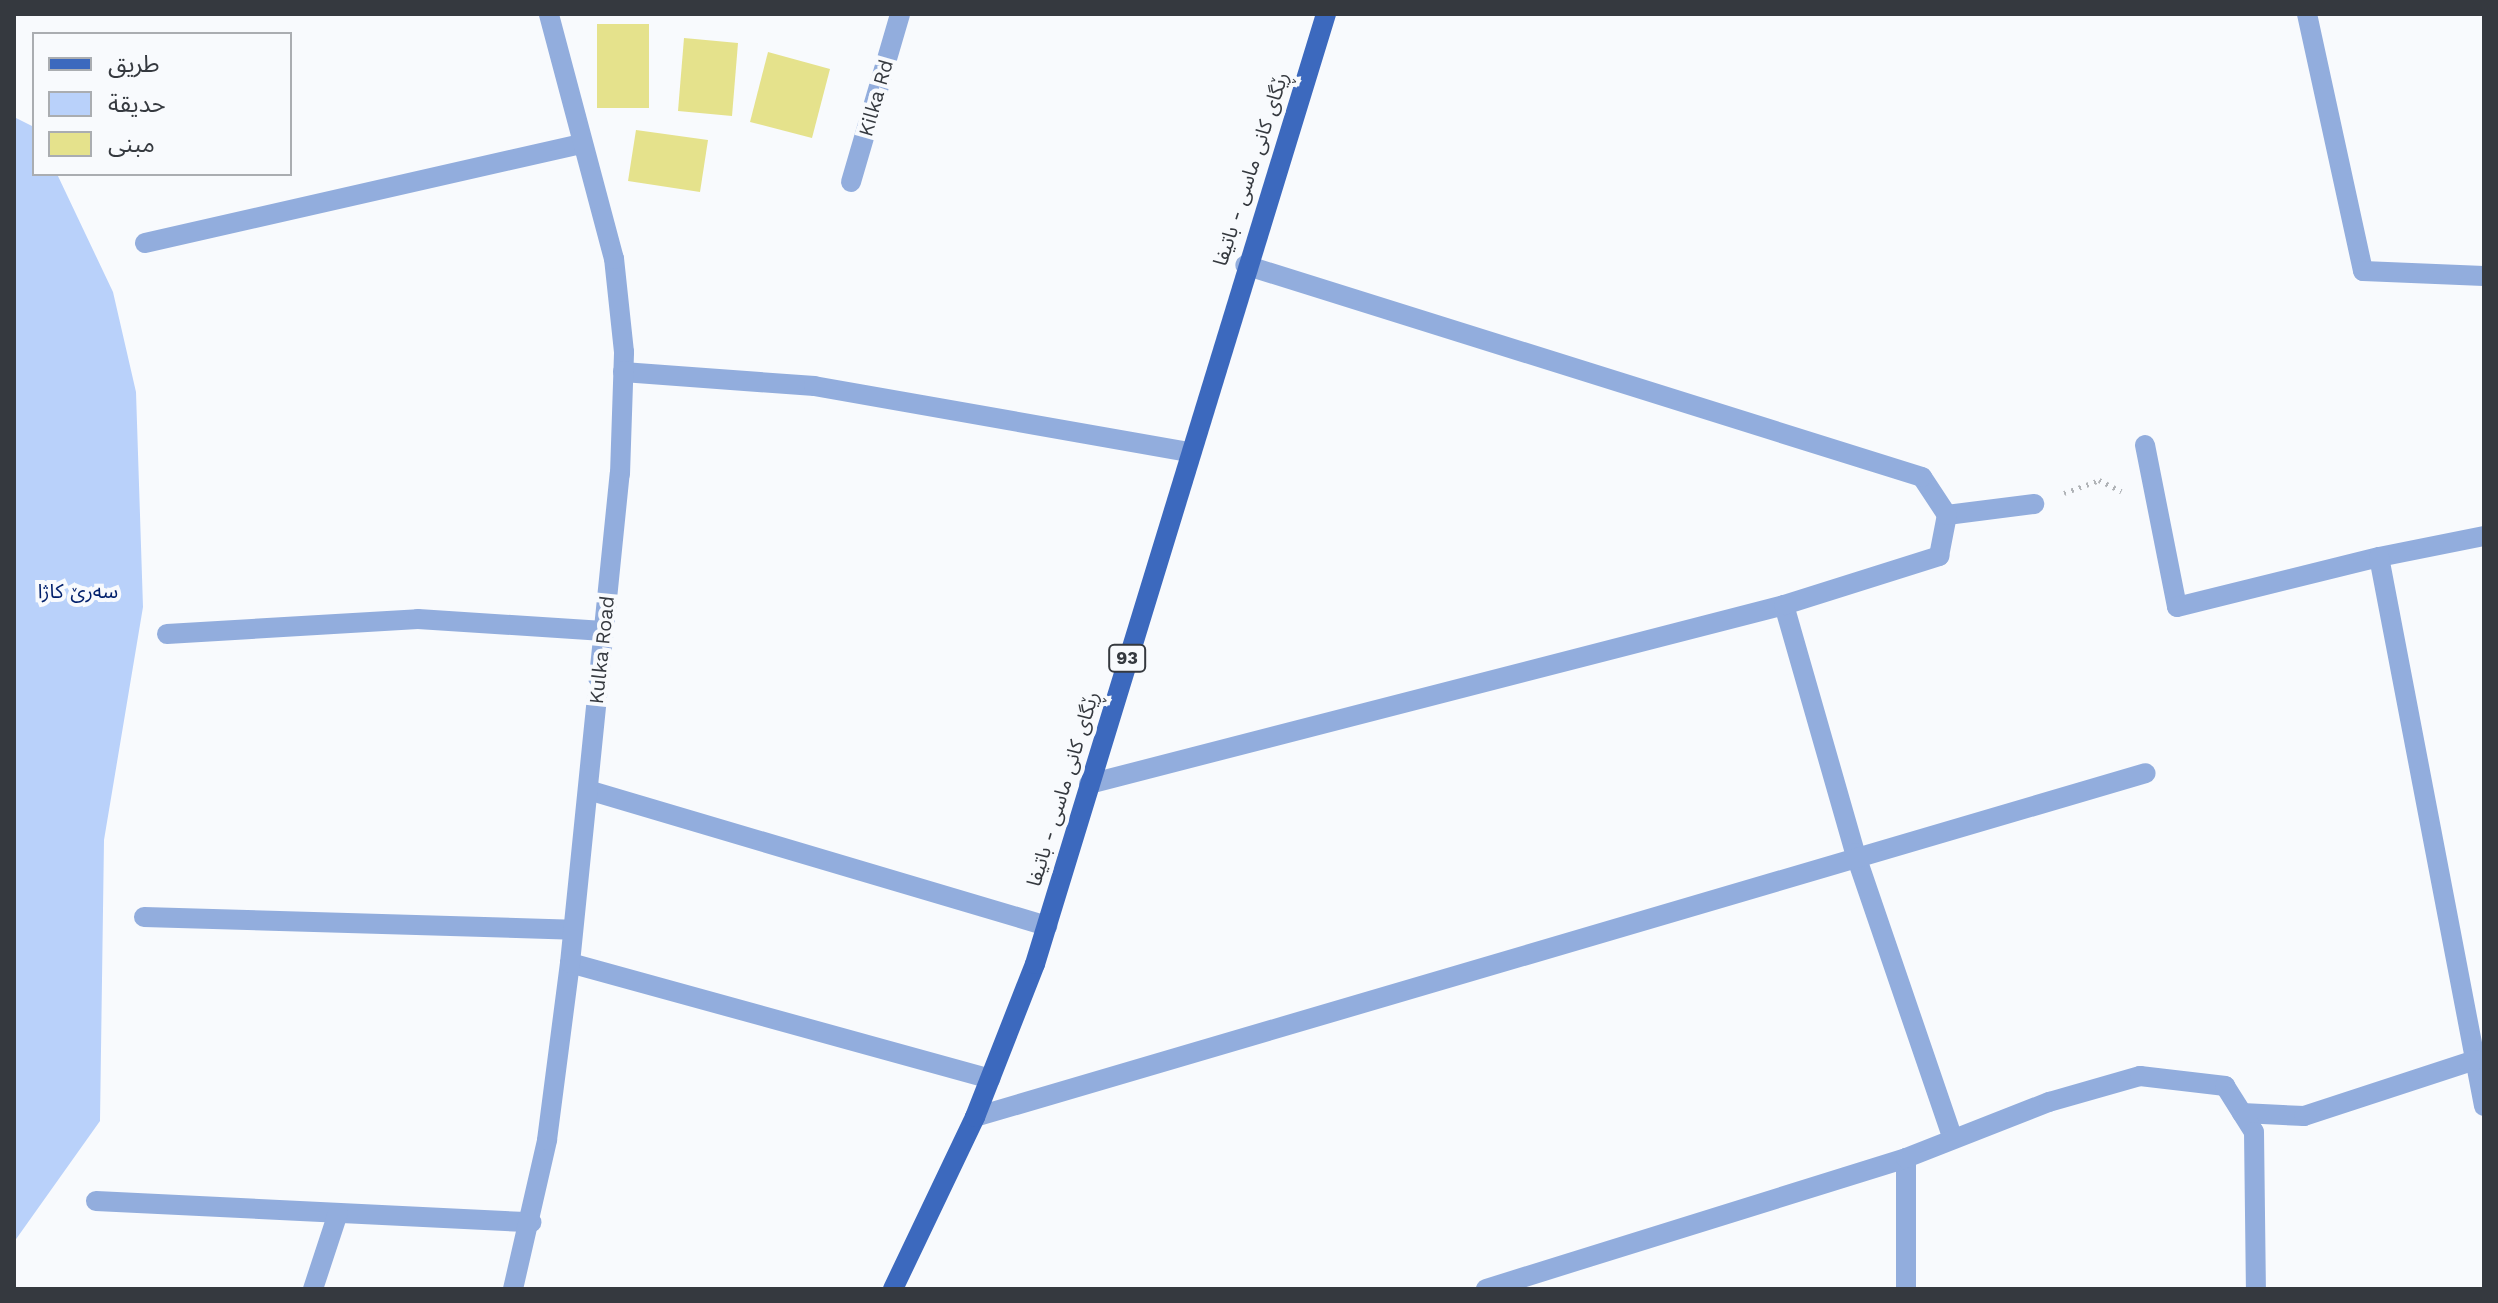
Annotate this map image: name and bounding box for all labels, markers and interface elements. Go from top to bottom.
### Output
legend [32,32,292,176]
text: طريق [108,50,160,78]
street label: Kilka Rd [854,57,898,139]
street label: ڕێگای کانی ماسی - باتيفا [1208,69,1294,269]
text: حديقة [108,90,166,118]
text: مبنى [108,130,155,158]
park label: سەرێ کاژا [38,579,118,603]
street label: Kulka Road [584,594,620,706]
road number: 93 [1107,644,1147,672]
street label: ڕێگای کانی ماسی - باتيفا [1022,689,1104,889]

